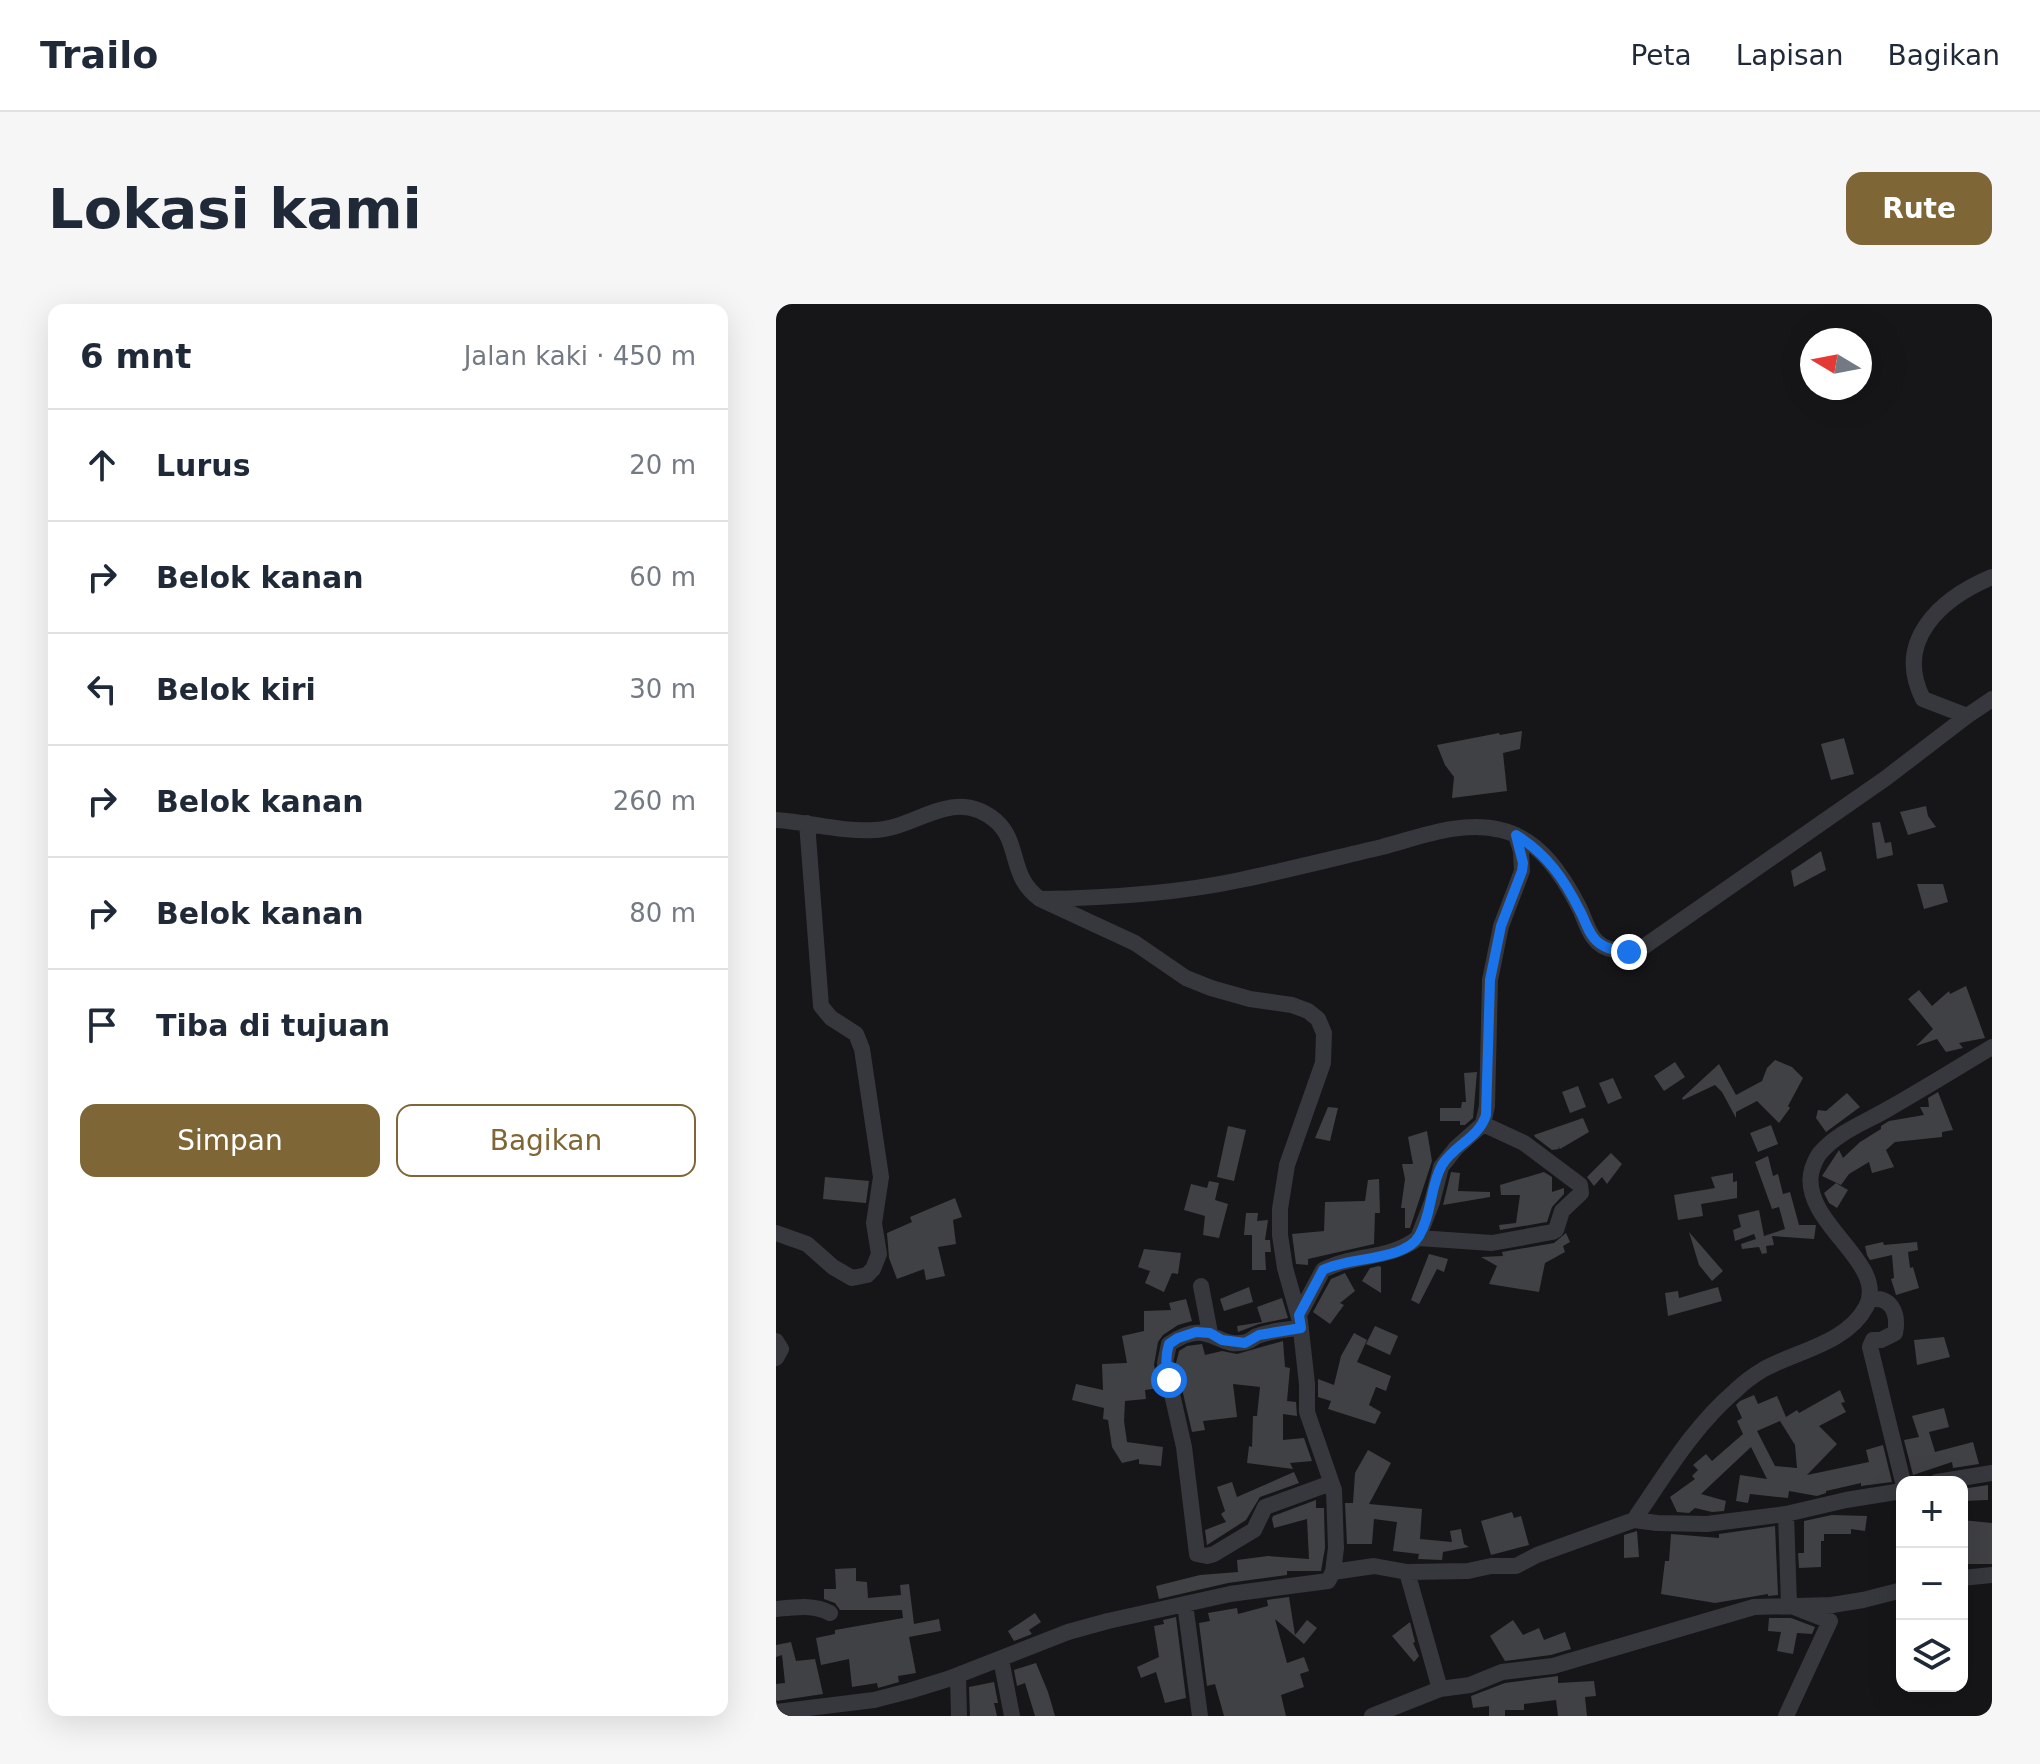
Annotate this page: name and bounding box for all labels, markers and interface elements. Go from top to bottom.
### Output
text: Trailo [40,33,158,77]
text: Peta [1630,39,1692,72]
text: Lapisan [1736,39,1843,72]
text: Bagikan [1887,39,2000,72]
button: Rute [1846,172,1992,245]
text: Lokasi kami [48,176,422,241]
north arrow [1800,328,1872,400]
text: 6 mnt [80,336,191,376]
text: Jalan kaki · 450 m [464,341,696,371]
icon: ahead [80,443,124,487]
text: Lurus [156,448,250,483]
text: 20 m [629,450,696,480]
icon: right [80,555,124,599]
text: Belok kanan [156,560,364,595]
text: 60 m [629,562,696,592]
icon: left [80,667,124,711]
text: Belok kiri [156,672,316,707]
text: 30 m [629,674,696,704]
icon: right [80,779,124,823]
text: Belok kanan [156,784,364,819]
text: 260 m [613,786,696,816]
icon: right [80,891,124,935]
text: Belok kanan [156,896,364,931]
text: 80 m [629,898,696,928]
route end [1611,934,1647,970]
icon: arrive [80,1003,124,1047]
text: Tiba di tujuan [156,1008,390,1043]
button: Simpan [80,1104,380,1177]
button: Bagikan [396,1104,696,1177]
route start [1151,1362,1187,1398]
map controls [1896,1476,1968,1692]
button: + [1896,1476,1968,1548]
button: − [1896,1548,1968,1620]
button: layers [1896,1620,1968,1692]

